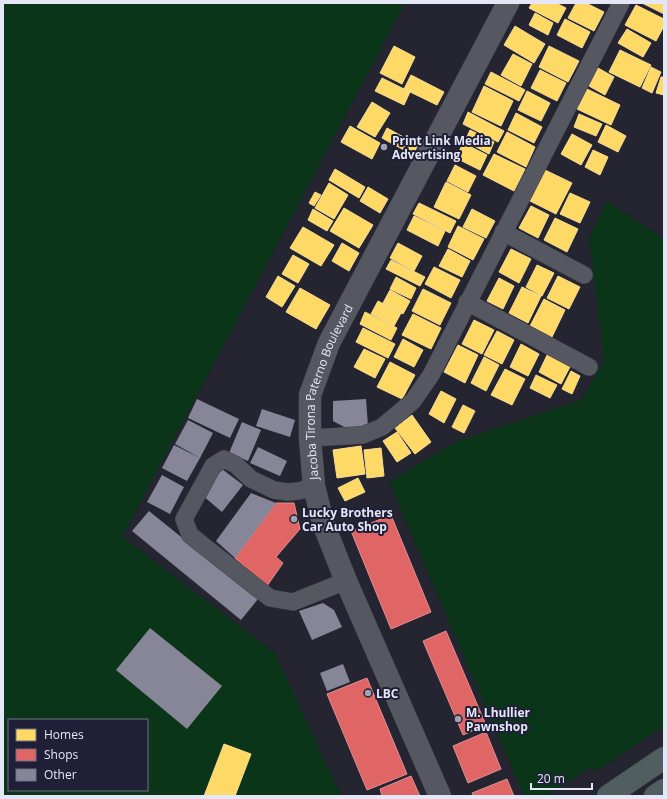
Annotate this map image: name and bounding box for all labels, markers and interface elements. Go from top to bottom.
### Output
place label: Print Link Media Advertising [392,132,491,163]
marker: Print Link Media Advertising [379,142,389,152]
street label: Jacoba Tirona Paterno Boulevard [302,301,357,482]
place label: Lucky Brothers Car Auto Shop [302,504,393,535]
marker: Lucky Brothers Car Auto Shop [289,514,299,524]
place label: LBC [376,685,399,702]
marker: LBC [363,688,373,698]
place label: M. Lhullier Pawnshop [466,704,530,735]
marker: M. Lhullier Pawnshop [453,714,463,724]
legend [8,719,148,791]
text: Homes [44,726,84,743]
text: Shops [44,746,79,763]
scale bar [531,765,592,791]
text: Other [44,766,77,783]
text: 20 m [537,770,565,787]

